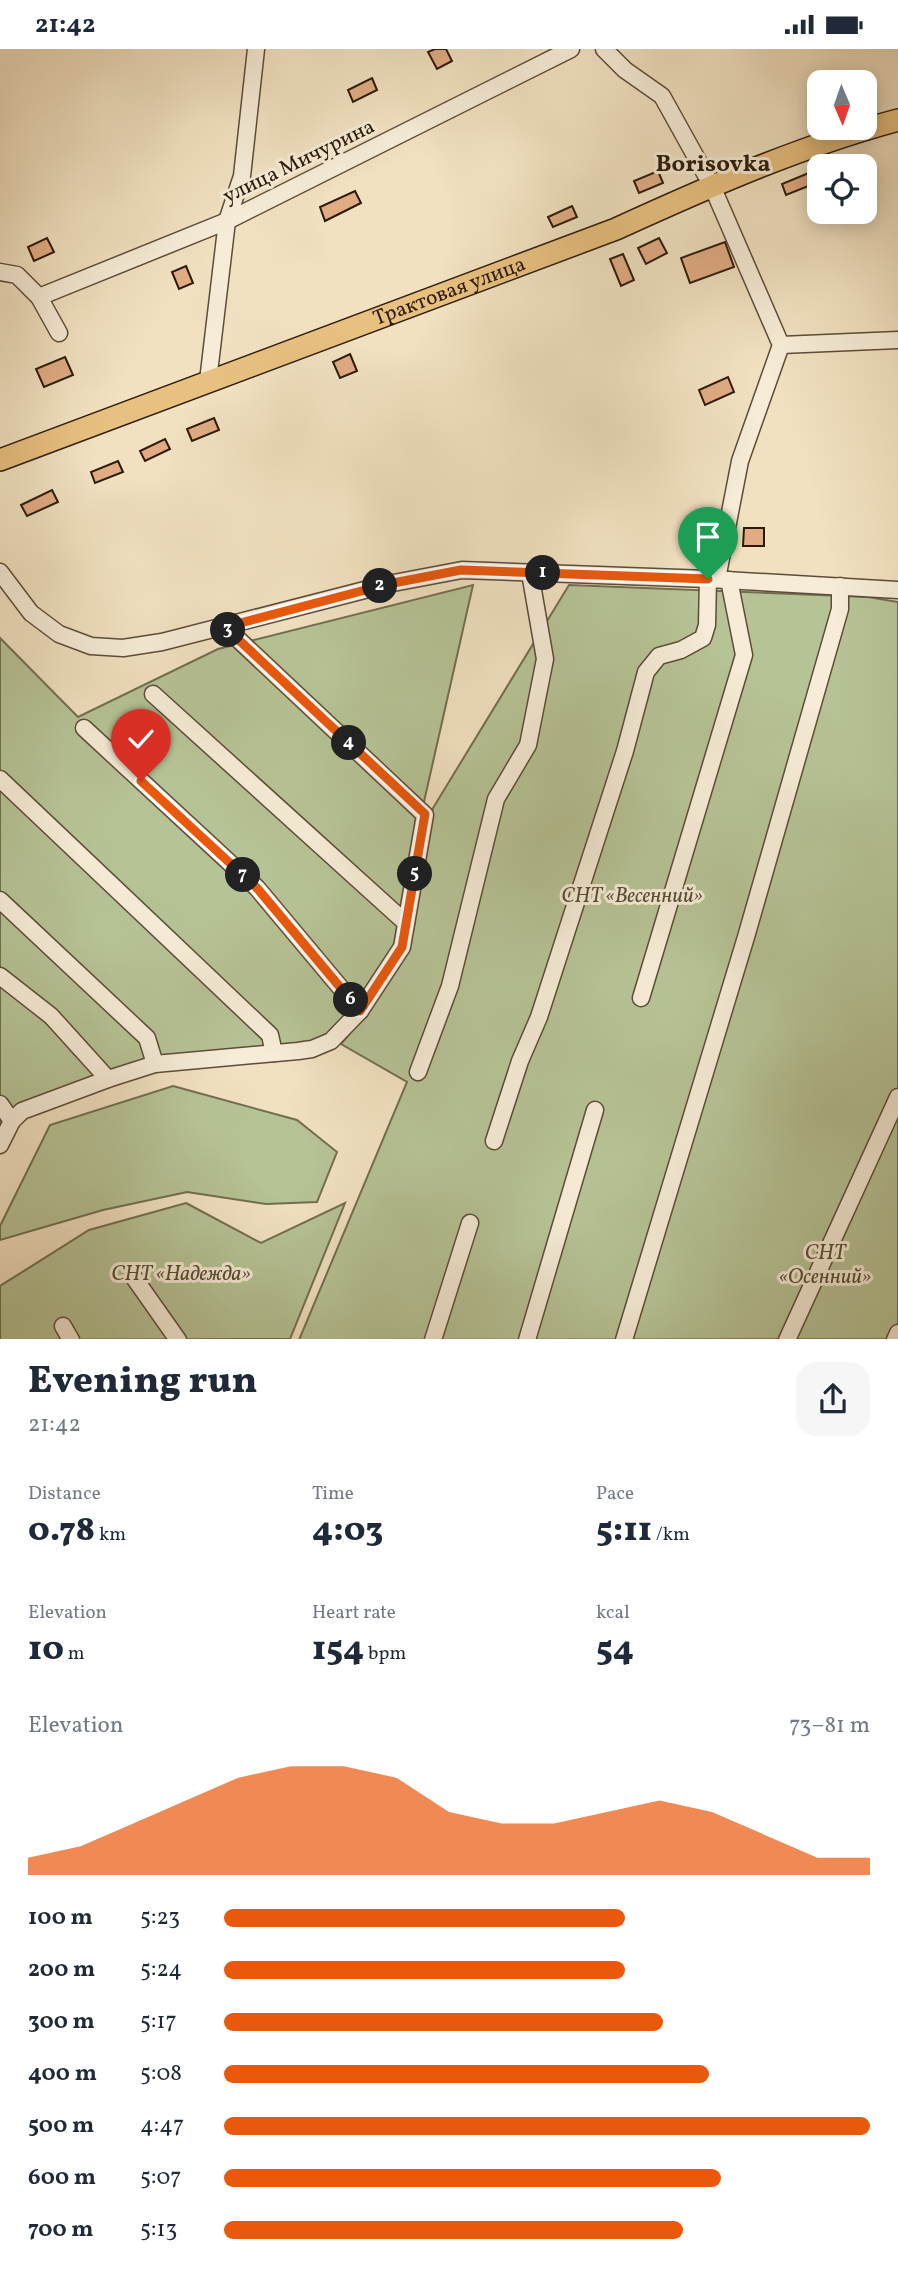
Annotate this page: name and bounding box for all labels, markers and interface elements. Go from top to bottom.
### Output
text: 21:42 [35,7,96,43]
north arrow [807,70,877,140]
map controls [807,70,877,224]
street label: улица Мичурина [218,113,380,211]
district label: Borisovka [655,148,771,182]
button: locate [807,154,877,224]
street label: Трактовая улица [369,250,530,333]
pin [678,507,738,579]
icon: arrive [689,518,727,556]
pin: 1 [526,555,560,591]
text: 1 [539,559,546,585]
pin: 2 [362,569,398,603]
text: 2 [375,572,384,598]
pin: 3 [210,613,246,647]
text: 3 [223,616,232,642]
pin [111,709,171,781]
icon: check [122,720,160,758]
pin: 4 [332,725,366,761]
text: 4 [343,729,354,755]
pin: 7 [226,857,260,893]
pin: 5 [398,857,432,891]
text: 5 [410,860,419,886]
text: 7 [238,861,247,887]
park label: СНТ «Весенний» [561,882,703,911]
pin: 6 [334,983,368,1017]
text: 6 [345,986,356,1012]
park label: СНТ «Осенний» [779,1239,871,1292]
park label: СНТ «Надежда» [111,1260,251,1289]
text: Evening run [28,1356,258,1409]
button: share [796,1362,870,1436]
text: 21:42 [28,1409,81,1441]
text: Distance [28,1481,101,1507]
text: Time [312,1481,354,1507]
text: Pace [596,1481,634,1507]
text: 0.78 [28,1507,95,1555]
text: 4:03 [312,1507,383,1555]
text: 5:11 [596,1507,652,1555]
text: km [95,1522,126,1548]
text: /km [652,1522,690,1548]
text: Elevation [28,1600,107,1626]
text: Heart rate [312,1600,396,1626]
text: kcal [596,1600,630,1626]
text: 10 [28,1626,64,1674]
text: 154 [312,1626,364,1674]
text: 54 [596,1626,634,1674]
text: m [64,1641,85,1667]
text: bpm [364,1641,406,1667]
text: Elevation [28,1710,124,1742]
text: 73–81 m [789,1710,870,1742]
text: 100 m [28,1902,93,1934]
text: 5:23 [140,1902,180,1934]
text: 200 m [28,1954,95,1986]
text: 5:24 [140,1954,182,1986]
text: 300 m [28,2006,95,2038]
text: 5:17 [140,2006,177,2038]
text: 400 m [28,2058,97,2090]
text: 5:08 [140,2058,182,2090]
text: 500 m [28,2110,94,2142]
text: 4:47 [140,2110,184,2142]
text: 600 m [28,2162,96,2194]
text: 5:07 [140,2162,181,2194]
text: 700 m [28,2214,94,2246]
text: 5:13 [140,2214,177,2246]

